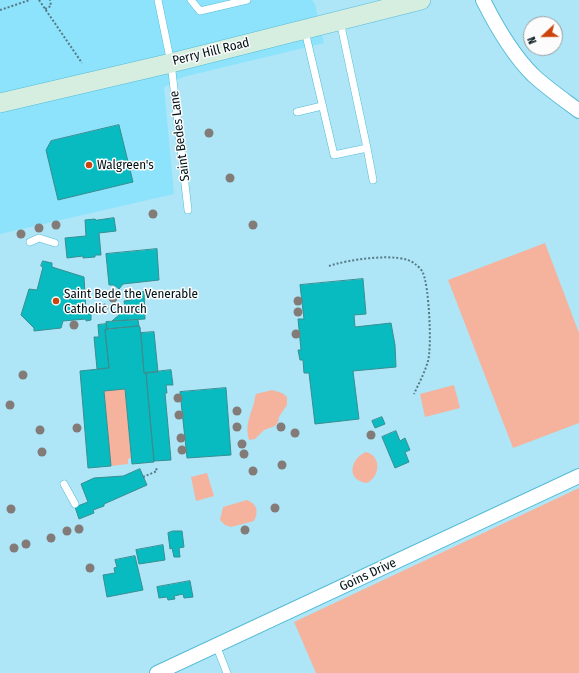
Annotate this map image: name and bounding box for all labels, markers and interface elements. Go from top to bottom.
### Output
north arrow [523,16,563,56]
street label: Perry Hill Road [171,35,251,69]
text: N [525,35,540,46]
street label: Saint Bedes Lane [167,90,193,182]
place label: Walgreen's [97,157,154,173]
marker: Walgreen's [84,160,94,170]
place label: Saint Bede the Venerable Catholic Church [64,286,198,317]
marker: Saint Bede the Venerable Catholic Church [51,296,61,306]
street label: Goins Drive [337,555,399,595]

